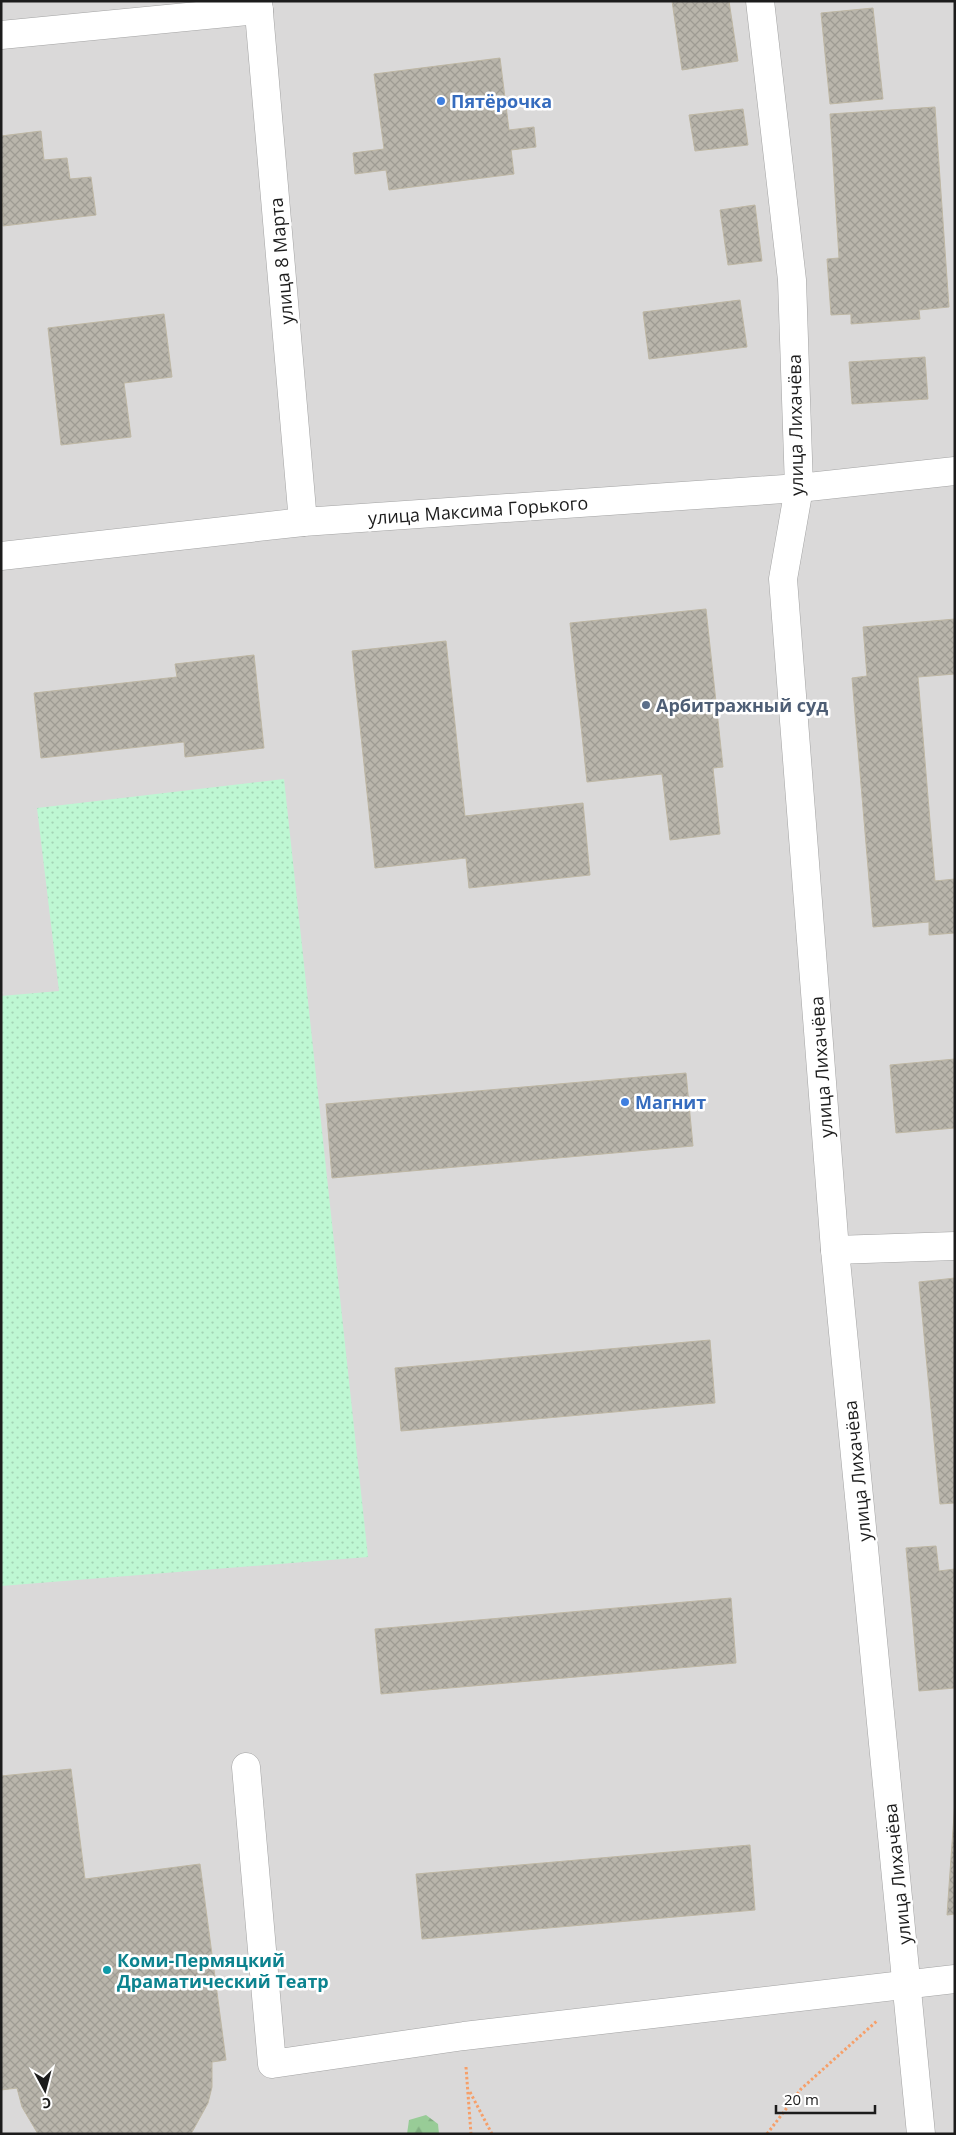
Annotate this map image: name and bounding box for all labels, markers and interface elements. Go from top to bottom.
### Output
place label: Пятёрочка [451,89,552,113]
marker: Пятёрочка [435,95,447,107]
street label: улица 8 Марта [263,197,299,325]
street label: улица Лихачёва [782,354,808,496]
street label: улица Максима Горького [367,490,589,530]
place label: Арбитражный суд [656,693,828,717]
marker: Арбитражный суд [640,699,652,711]
street label: улица Лихачёва [804,996,838,1138]
place label: Магнит [635,1090,706,1114]
marker: Магнит [619,1096,631,1108]
street label: улица Лихачёва [838,1399,876,1543]
street label: улица Лихачёва [878,1802,916,1946]
place label: Коми-Пермяцкий Драматический Театр [117,1948,329,1993]
marker: Коми-Пермяцкий Драматический Театр [101,1964,113,1976]
north arrow [20,2065,70,2115]
scale bar [776,2082,875,2114]
text: 20 m [784,2089,819,2109]
text: С [41,2093,52,2113]

